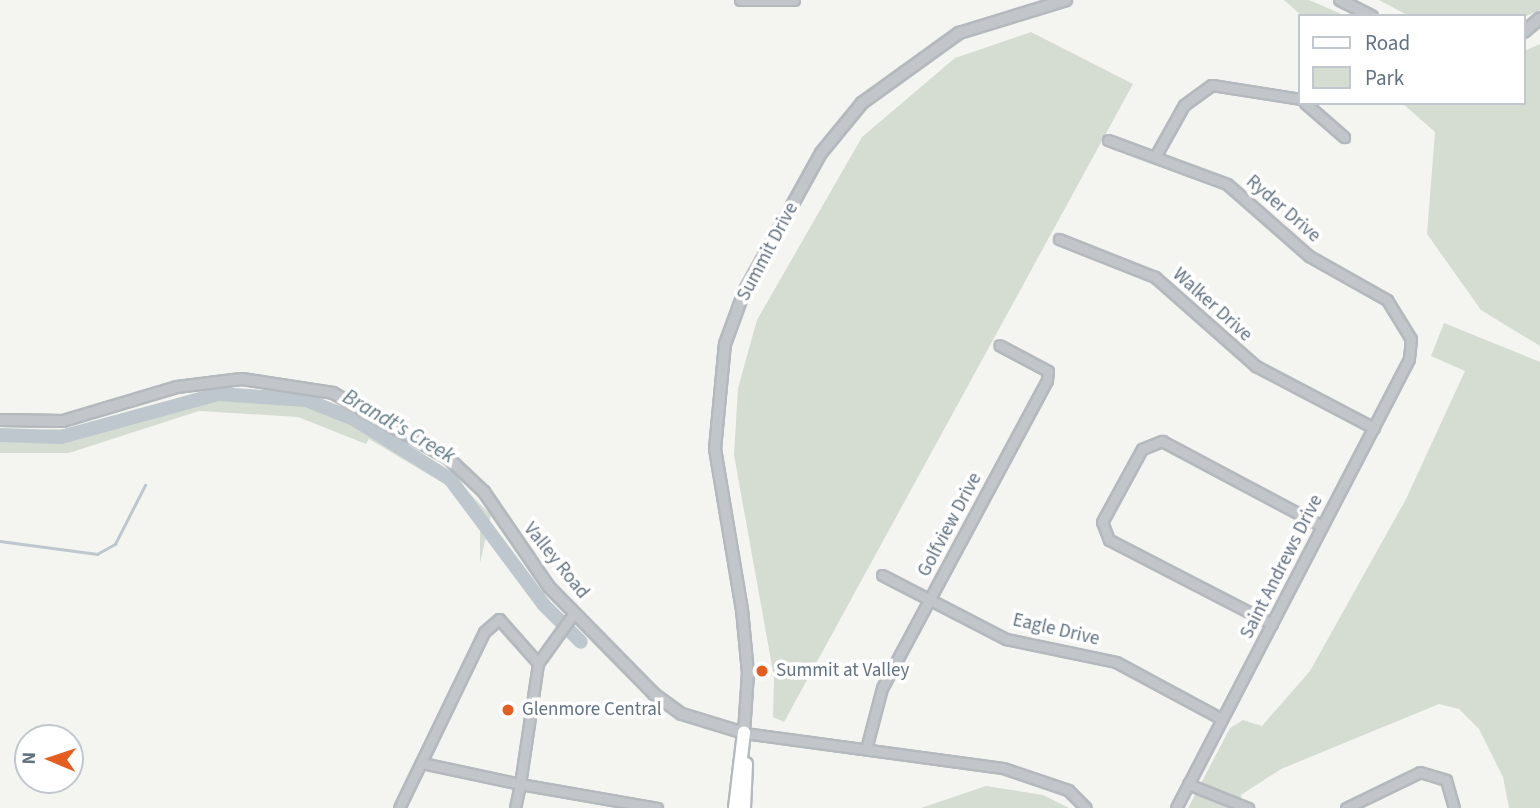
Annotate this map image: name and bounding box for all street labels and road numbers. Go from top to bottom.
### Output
street label: Ryder Drive [1241,170,1325,248]
street label: Summit Drive [733,199,803,305]
street label: Walker Drive [1168,263,1256,347]
street label: Golfview Drive [913,469,987,581]
street label: Saint Andrews Drive [1236,491,1328,643]
street label: Valley Road [518,518,594,604]
street label: Eagle Drive [1010,609,1102,651]

